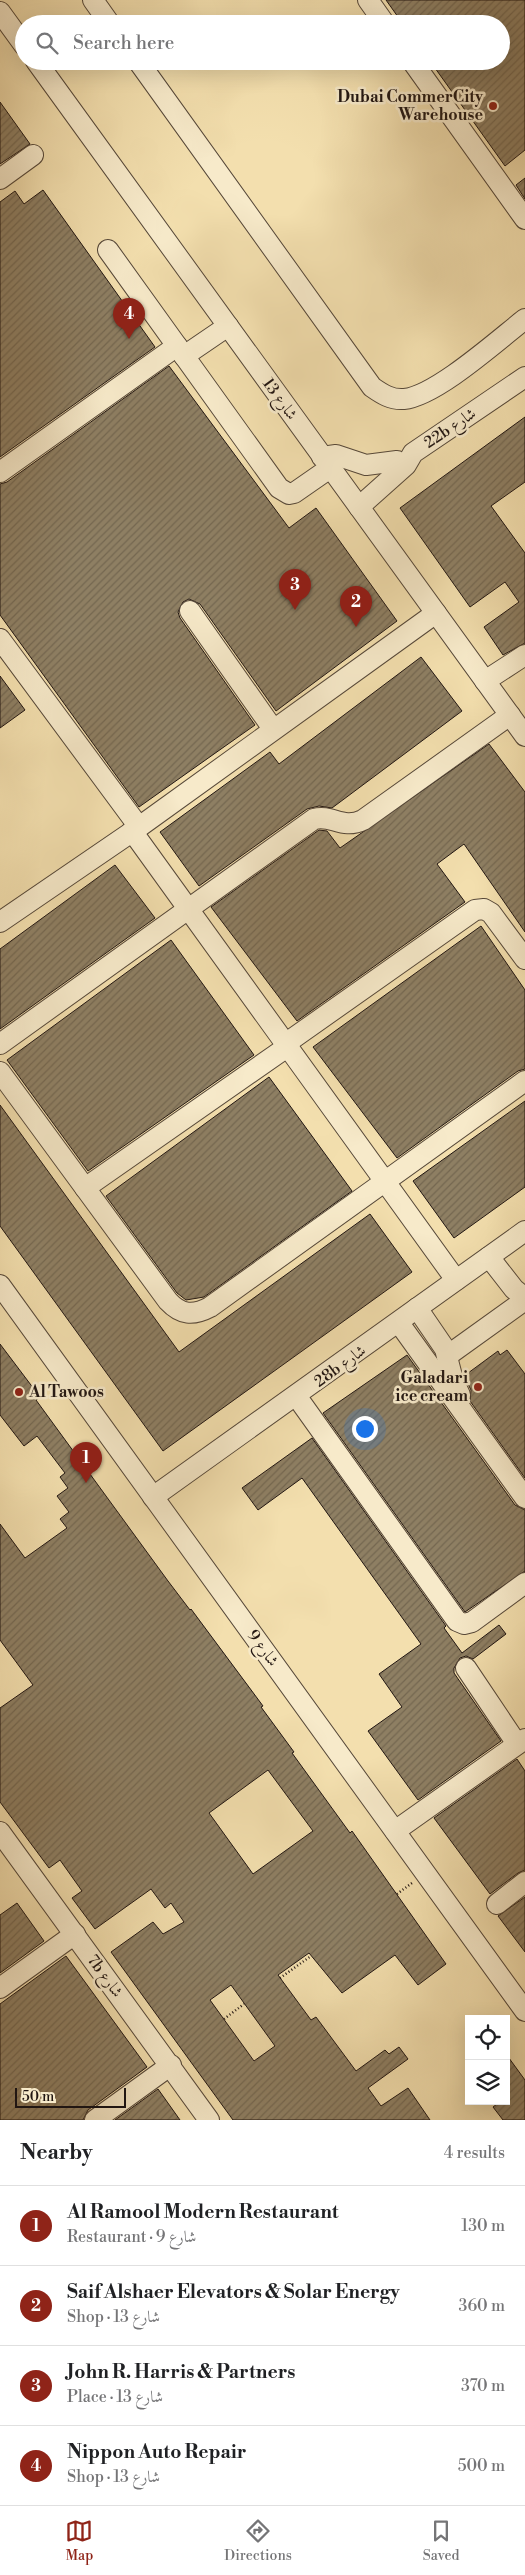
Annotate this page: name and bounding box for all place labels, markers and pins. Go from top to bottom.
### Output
place label: Dubai CommerCity Warehouse [337,87,484,125]
marker: Dubai CommerCity Warehouse [487,100,499,112]
pin: 4 [113,298,145,339]
pin: 3 [279,569,311,610]
pin: 2 [340,586,372,627]
place label: Galadari ice cream [395,1368,468,1406]
marker: Galadari ice cream [472,1381,484,1393]
place label: Al Tawoos [28,1382,104,1402]
marker: Al Tawoos [13,1386,25,1398]
pin: 1 [70,1442,102,1483]

